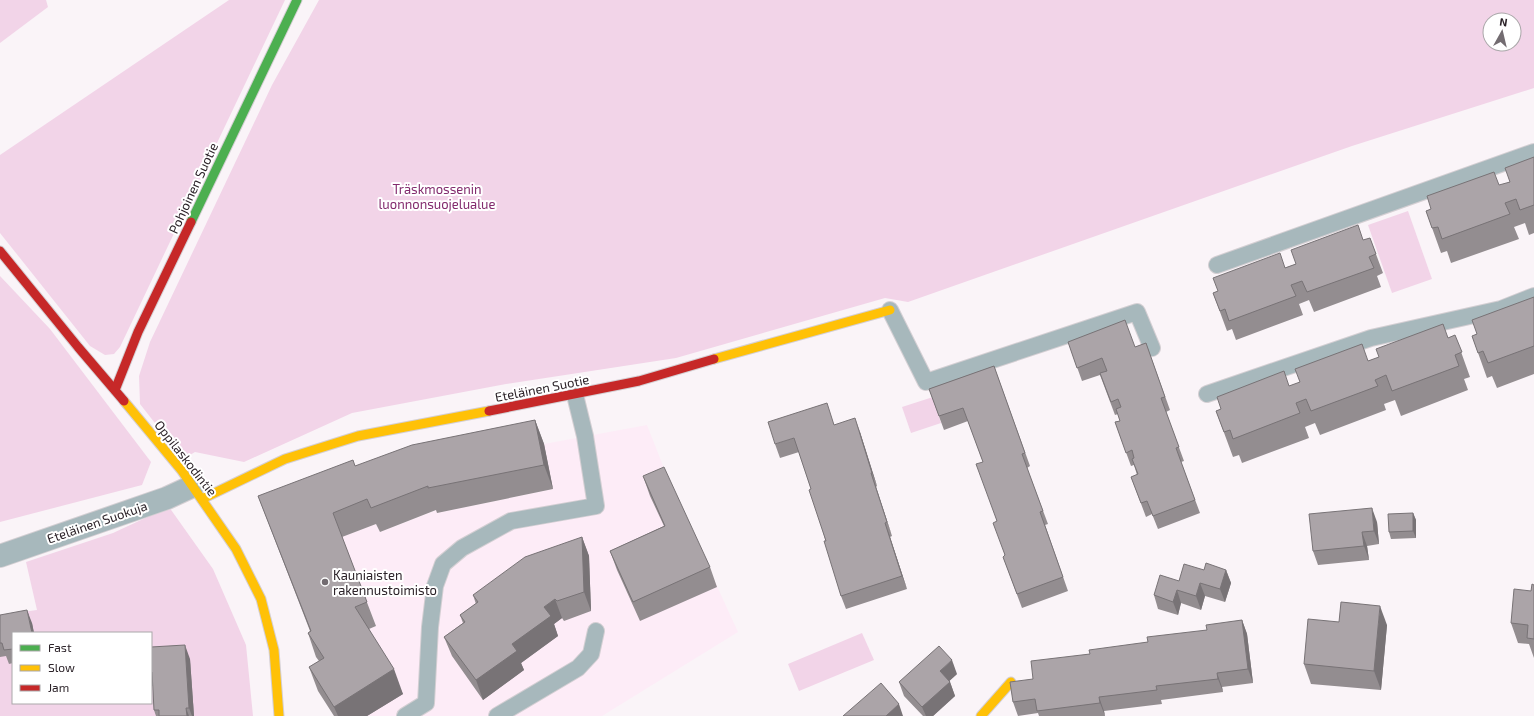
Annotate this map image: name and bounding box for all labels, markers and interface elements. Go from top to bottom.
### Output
north arrow [1482,12,1522,52]
text: N [1499,15,1508,29]
street label: Pohjoinen Suotie [165,140,221,236]
park label: Träskmossenin luonnonsuojelualue [379,181,496,212]
street label: Eteläinen Suotie [494,371,590,405]
street label: Oppilaskodintie [151,417,221,499]
street label: Eteläinen Suokuja [45,497,149,547]
place label: Kauniaisten rakennustoimisto [333,567,437,598]
marker: Kauniaisten rakennustoimisto [320,577,330,587]
legend [12,632,152,704]
text: Fast [48,640,72,654]
text: Slow [48,660,75,674]
text: Jam [48,680,69,694]

